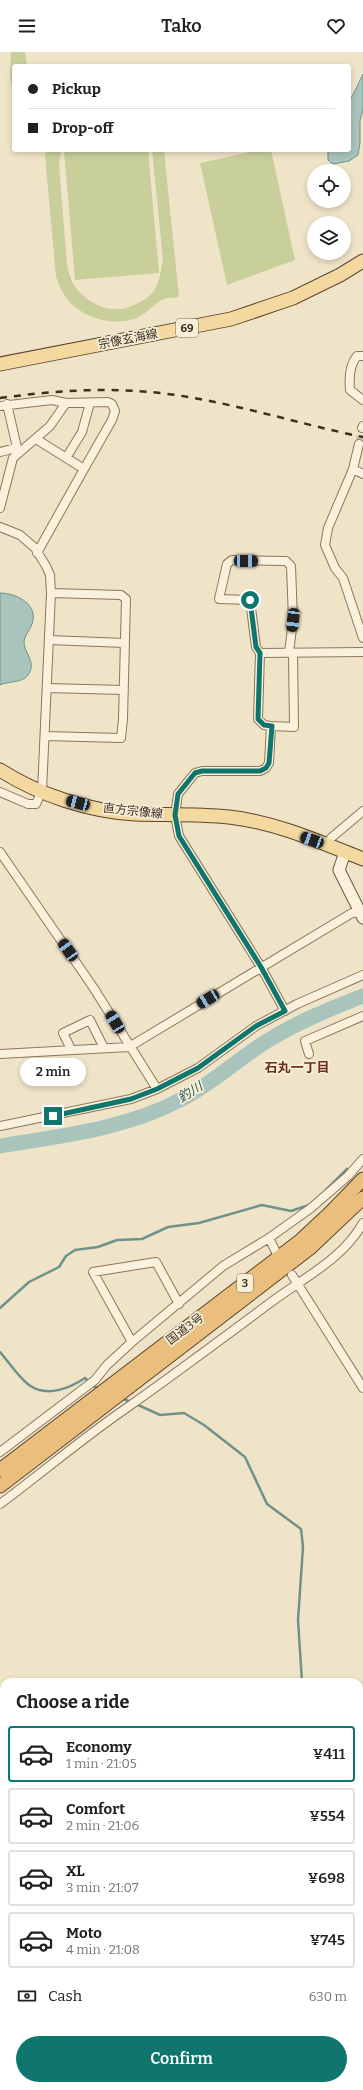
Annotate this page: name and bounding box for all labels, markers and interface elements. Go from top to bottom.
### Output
icon: menu [16,15,38,37]
text: Tako [161,15,202,37]
icon: heart [325,15,347,37]
text: Pickup [52,80,101,98]
text: Drop-off [52,119,113,137]
map controls [307,164,351,260]
button: locate [307,164,351,208]
button: layers [307,216,351,260]
road number: 69 [176,319,198,337]
street label: 宗像玄海線 [97,326,159,352]
car [234,555,258,567]
route start [241,591,259,609]
car [286,607,300,633]
car [65,794,91,812]
street label: 直方宗像線 [102,801,164,821]
car [299,830,325,850]
car [56,937,80,963]
car [195,988,221,1010]
car [104,1009,126,1035]
callout: 2 min [20,1058,86,1086]
district label: 石丸一丁目 [264,1060,330,1075]
text: 2 min [36,1064,70,1079]
water label: 釣川 [175,1078,207,1105]
route end [44,1107,62,1125]
road number: 3 [237,1274,253,1292]
street label: 国道3号 [164,1311,206,1347]
text: Choose a ride [16,1691,129,1713]
icon: car [18,1736,54,1772]
text: Economy [66,1738,132,1756]
text: ¥411 [313,1745,345,1763]
text: 1 min · 21:05 [66,1756,137,1771]
icon: car [18,1798,54,1834]
text: Comfort [66,1800,125,1818]
text: ¥554 [309,1807,345,1825]
text: 2 min · 21:06 [66,1818,139,1833]
icon: car [18,1860,54,1896]
text: XL [66,1862,85,1880]
text: ¥698 [308,1869,345,1887]
text: 3 min · 21:07 [66,1880,138,1895]
icon: car [18,1922,54,1958]
text: Moto [66,1924,102,1942]
text: ¥745 [310,1931,345,1949]
text: 4 min · 21:08 [66,1942,140,1957]
icon: cash [16,1985,38,2007]
text: Cash [48,1987,82,2005]
text: 630 m [309,1989,347,2004]
button: Confirm [16,2036,347,2082]

